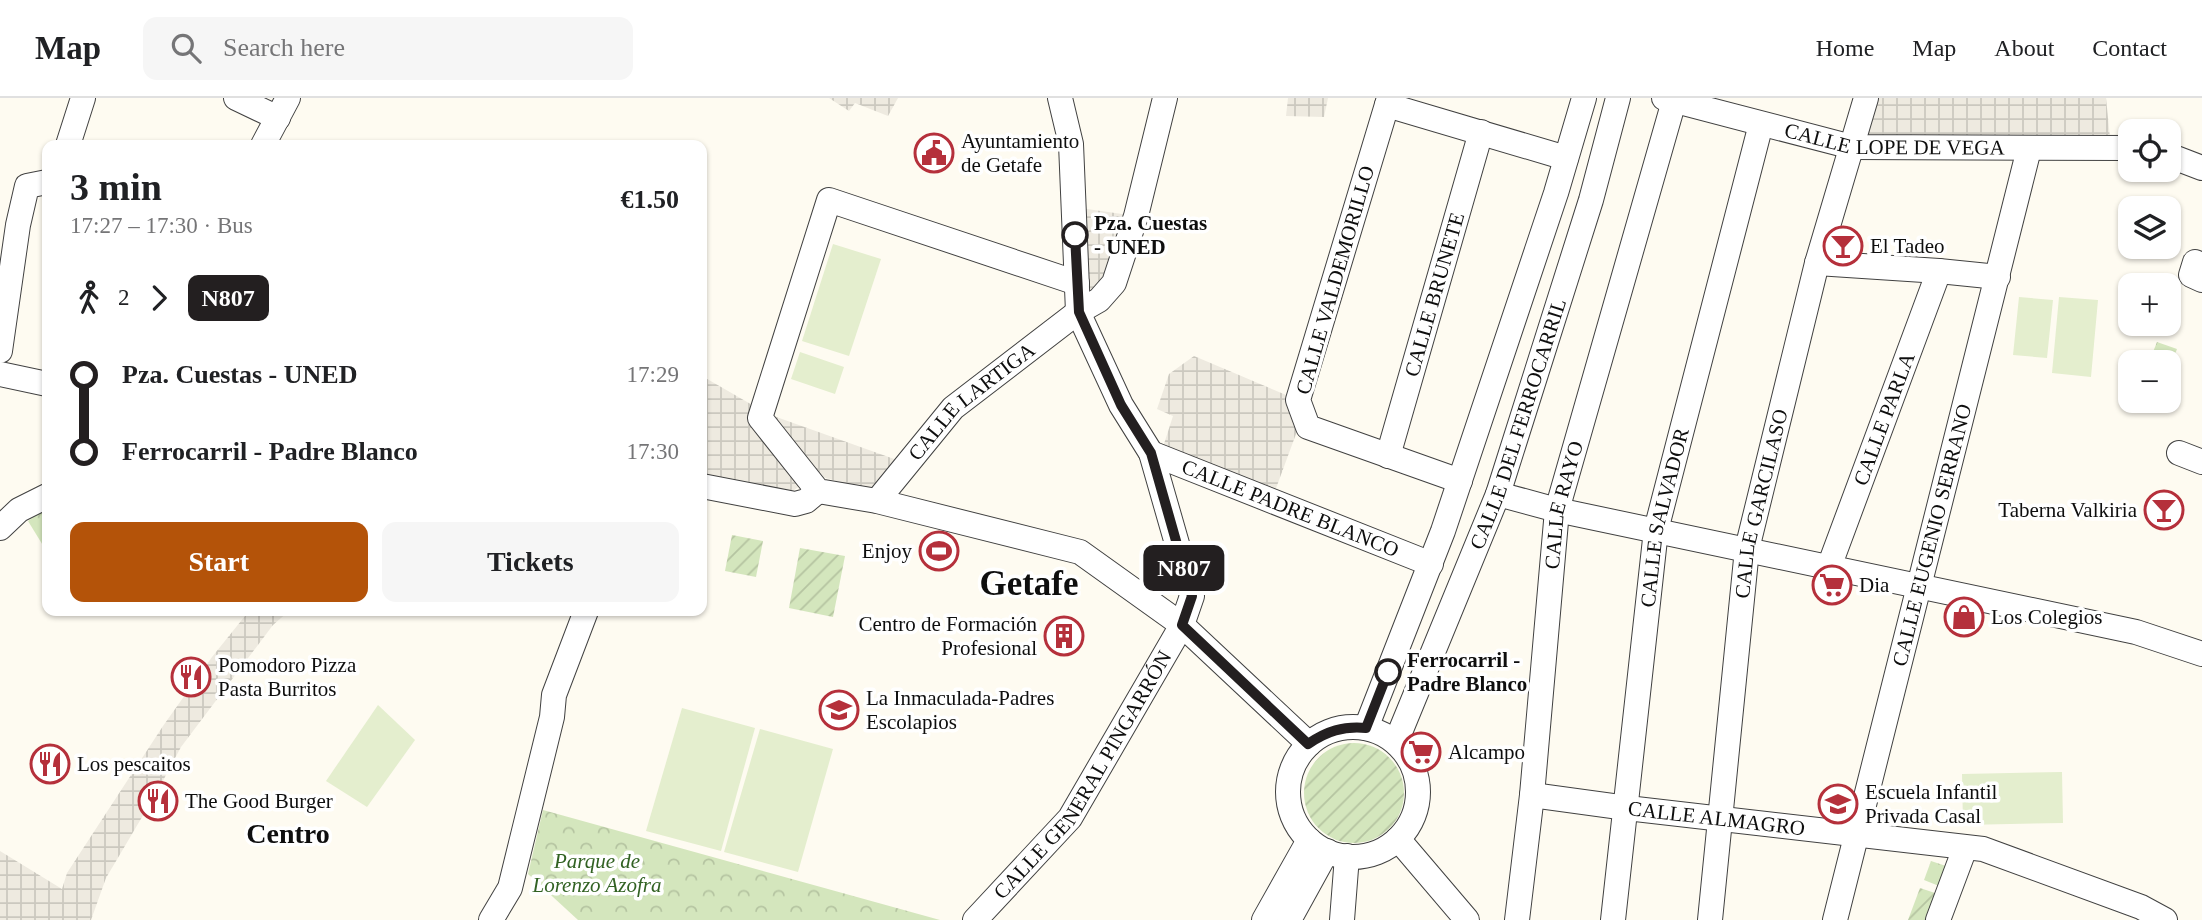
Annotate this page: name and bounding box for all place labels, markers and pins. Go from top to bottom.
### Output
place label: Ayuntamiento de Getafe [961,129,1079,177]
public building icon: Ayuntamiento de Getafe [913,132,955,174]
place label: Pza. Cuestas - UNED [1094,211,1207,259]
marker: Pza. Cuestas - UNED [1062,222,1088,248]
bar icon: El Tadeo [1822,225,1864,267]
place label: El Tadeo [1870,234,1945,258]
bar icon: Taberna Valkiria [2143,489,2185,531]
place label: Taberna Valkiria [1998,498,2138,522]
sports icon: Enjoy [918,530,960,572]
place label: Enjoy [862,539,912,563]
supermarket icon: Dia [1811,564,1853,606]
place label: Dia [1859,573,1890,597]
shop icon: Los Colegios [1943,596,1985,638]
place label: Los Colegios [1991,605,2102,629]
place label: Centro de Formación Profesional [859,612,1037,660]
building icon: Centro de Formación Profesional [1043,615,1085,657]
place label: Ferrocarril - Padre Blanco [1407,648,1527,696]
place label: Pomodoro Pizza Pasta Burritos [218,653,357,701]
restaurant icon: Pomodoro Pizza Pasta Burritos [170,656,212,698]
marker: Ferrocarril - Padre Blanco [1375,659,1401,685]
place label: La Inmaculada-Padres Escolapios [866,686,1054,734]
school or university icon: La Inmaculada-Padres Escolapios [818,689,860,731]
supermarket icon: Alcampo [1400,731,1442,773]
place label: Alcampo [1448,740,1525,764]
restaurant icon: Los pescaitos [29,743,71,785]
place label: Los pescaitos [77,752,191,776]
restaurant icon: The Good Burger [137,780,179,822]
place label: Escuela Infantil Privada Casal [1865,780,1998,828]
school or university icon: Escuela Infantil Privada Casal [1817,783,1859,825]
place label: The Good Burger [185,789,333,813]

